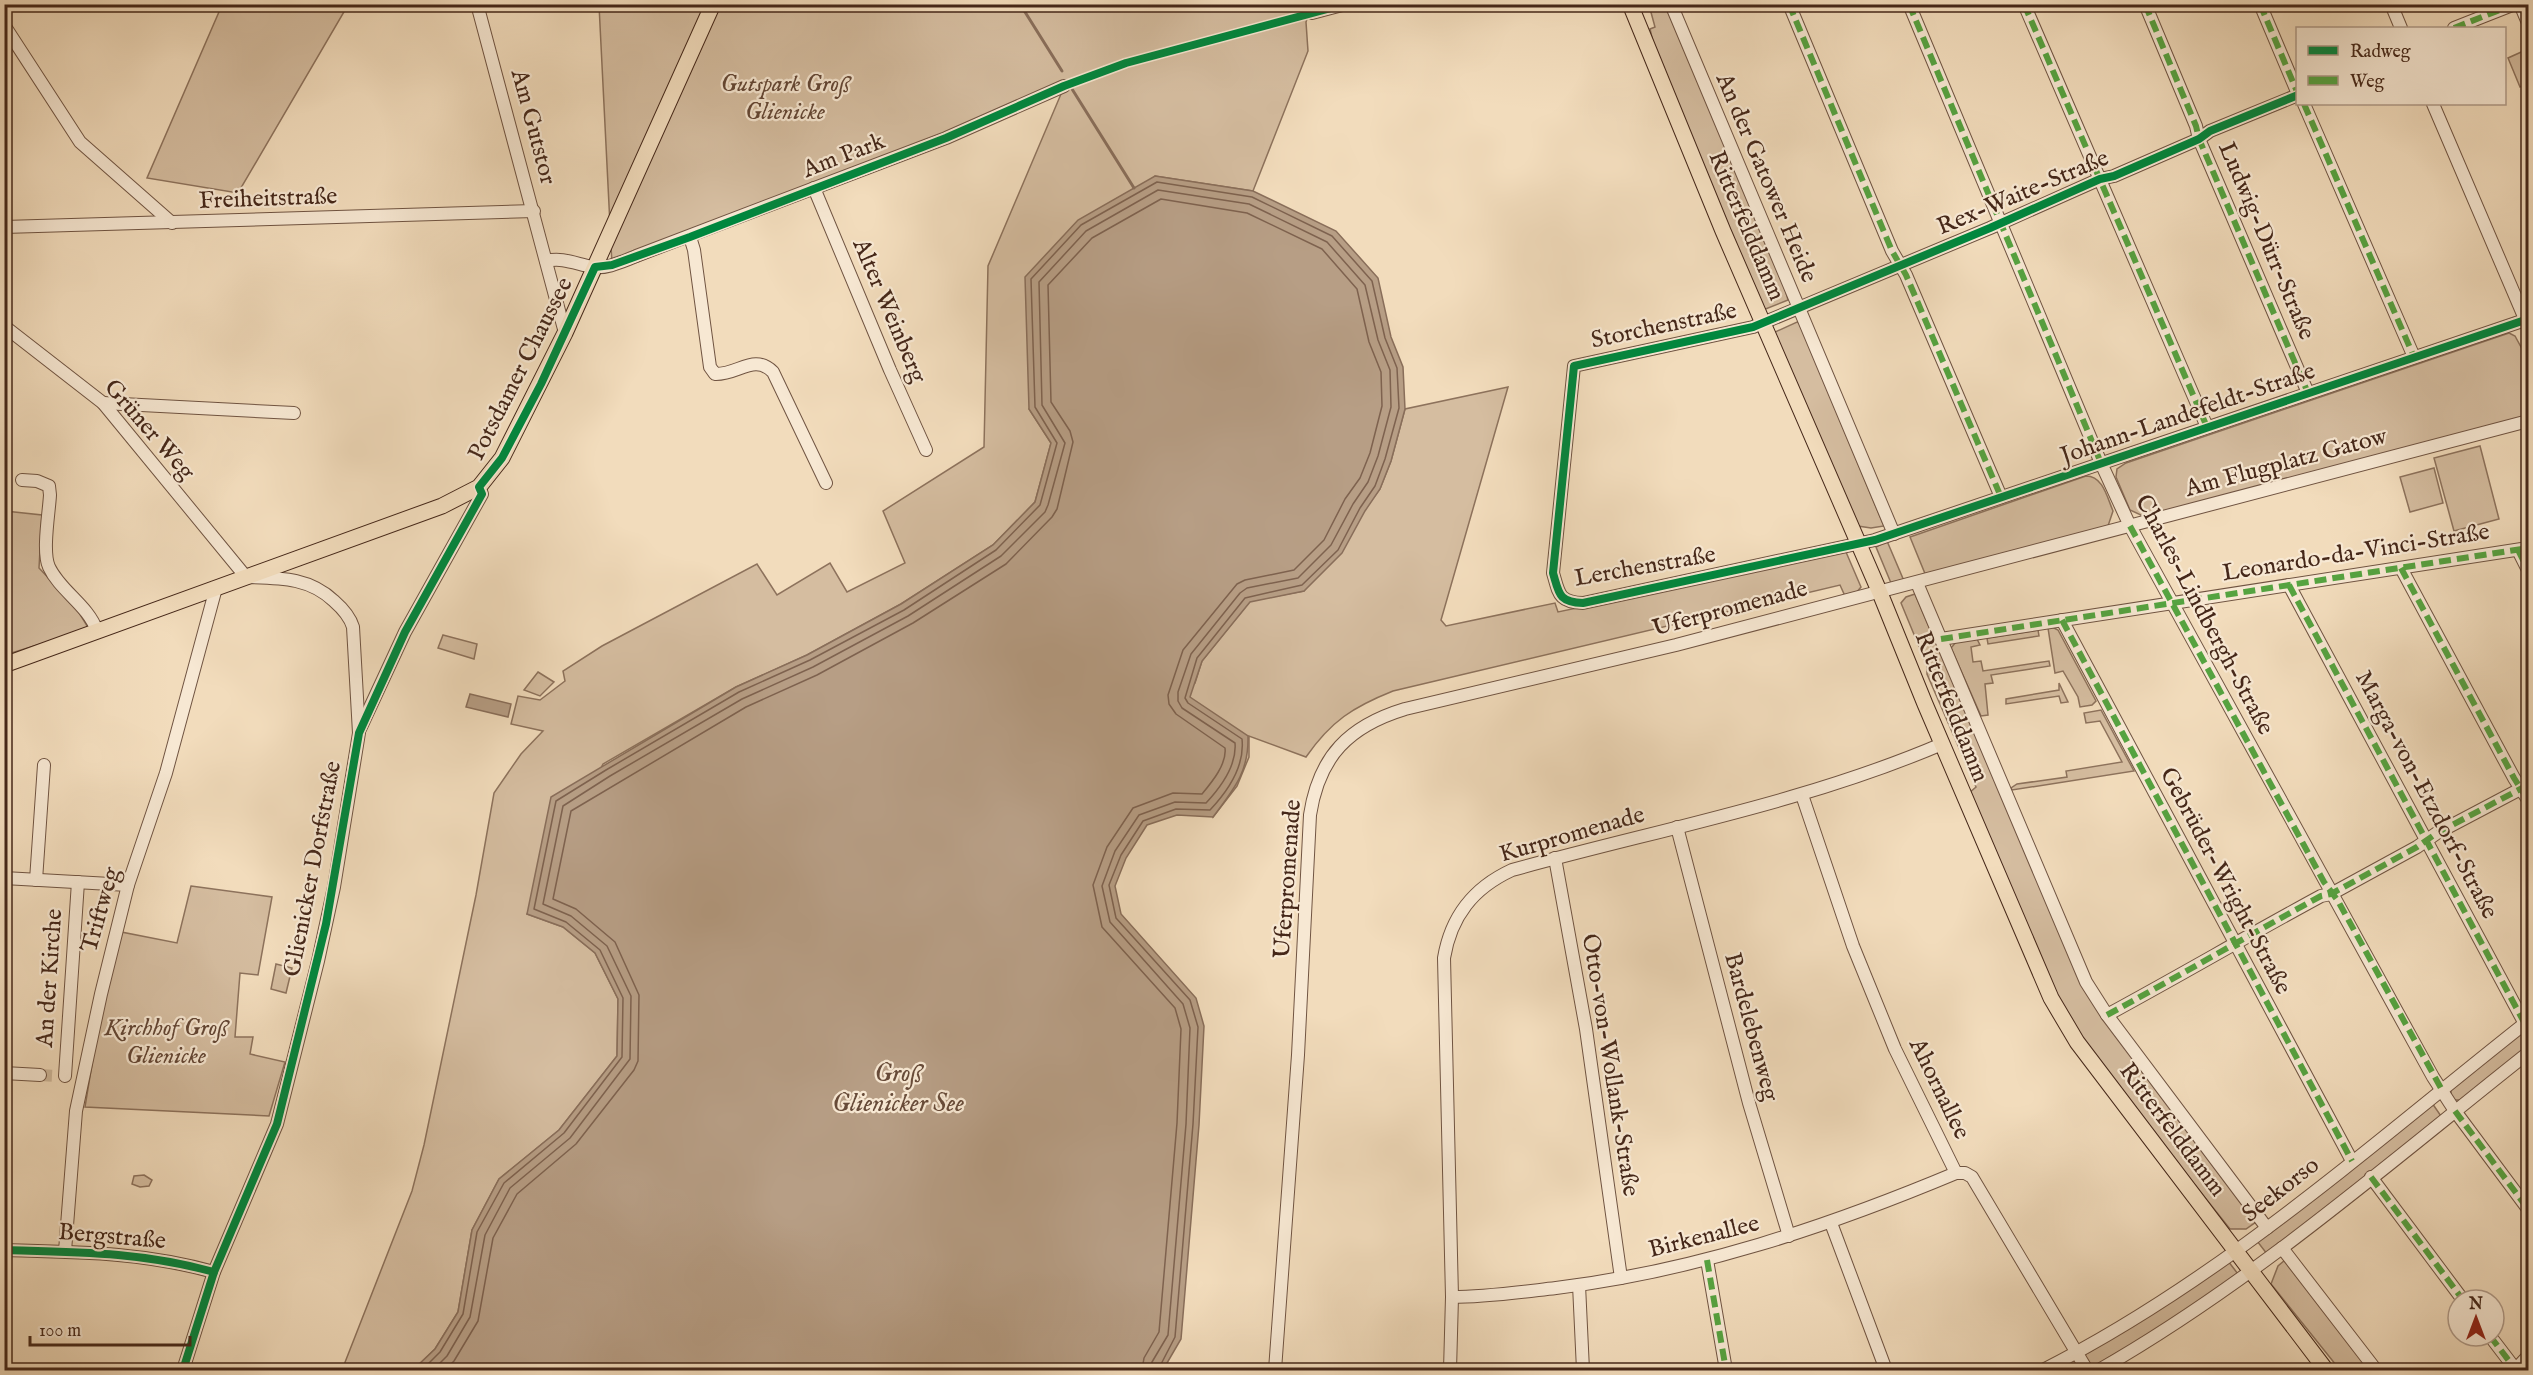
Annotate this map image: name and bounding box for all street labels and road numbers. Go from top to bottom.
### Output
street label: Am Gutstor [502,65,563,188]
street label: An der Gatower Heide [1707,68,1824,287]
street label: Am Park [798,126,890,186]
street label: Ludwig-Dürr-Straße [2210,137,2322,345]
street label: Rex-Waite-Straße [1932,143,2114,243]
street label: Ritterfelddamm [1700,146,1792,306]
street label: Freiheitstraße [198,181,338,217]
street label: Alter Weinberg [844,233,934,389]
street label: Potsdamer Chaussee [461,272,581,466]
street label: Storchenstraße [1588,295,1740,357]
street label: Johann-Landefeldt-Straße [2054,356,2319,473]
street label: Grüner Weg [97,373,202,488]
street label: Am Flugplatz Gatow [2181,421,2391,505]
street label: Charles-Lindbergh-Straße [2127,489,2281,741]
street label: Leonardo-da-Vinci-Straße [2220,517,2492,589]
street label: Lerchenstraße [1572,539,1718,595]
street label: Uferpromenade [1649,573,1811,645]
street label: Ritterfelddamm [1907,627,1995,787]
street label: Marga-von-Etzdorf-Straße [2347,665,2505,925]
street label: Glienicker Dorfstraße [277,759,349,979]
street label: Gebrüder-Wright-Straße [2152,762,2298,1000]
street label: Uferpromenade [1267,798,1309,960]
street label: Kurpromenade [1496,799,1648,871]
street label: Triftweg [74,863,128,956]
street label: An der Kirche [30,908,70,1049]
street label: Otto-von-Wollank-Straße [1574,931,1646,1199]
street label: Bardelebenweg [1716,949,1786,1106]
street label: Ahornallee [1901,1032,1977,1145]
street label: Ritterfelddamm [2111,1057,2233,1203]
street label: Seekorso [2236,1150,2326,1230]
street label: Birkenallee [1645,1208,1763,1266]
street label: Bergstraße [57,1217,167,1257]

